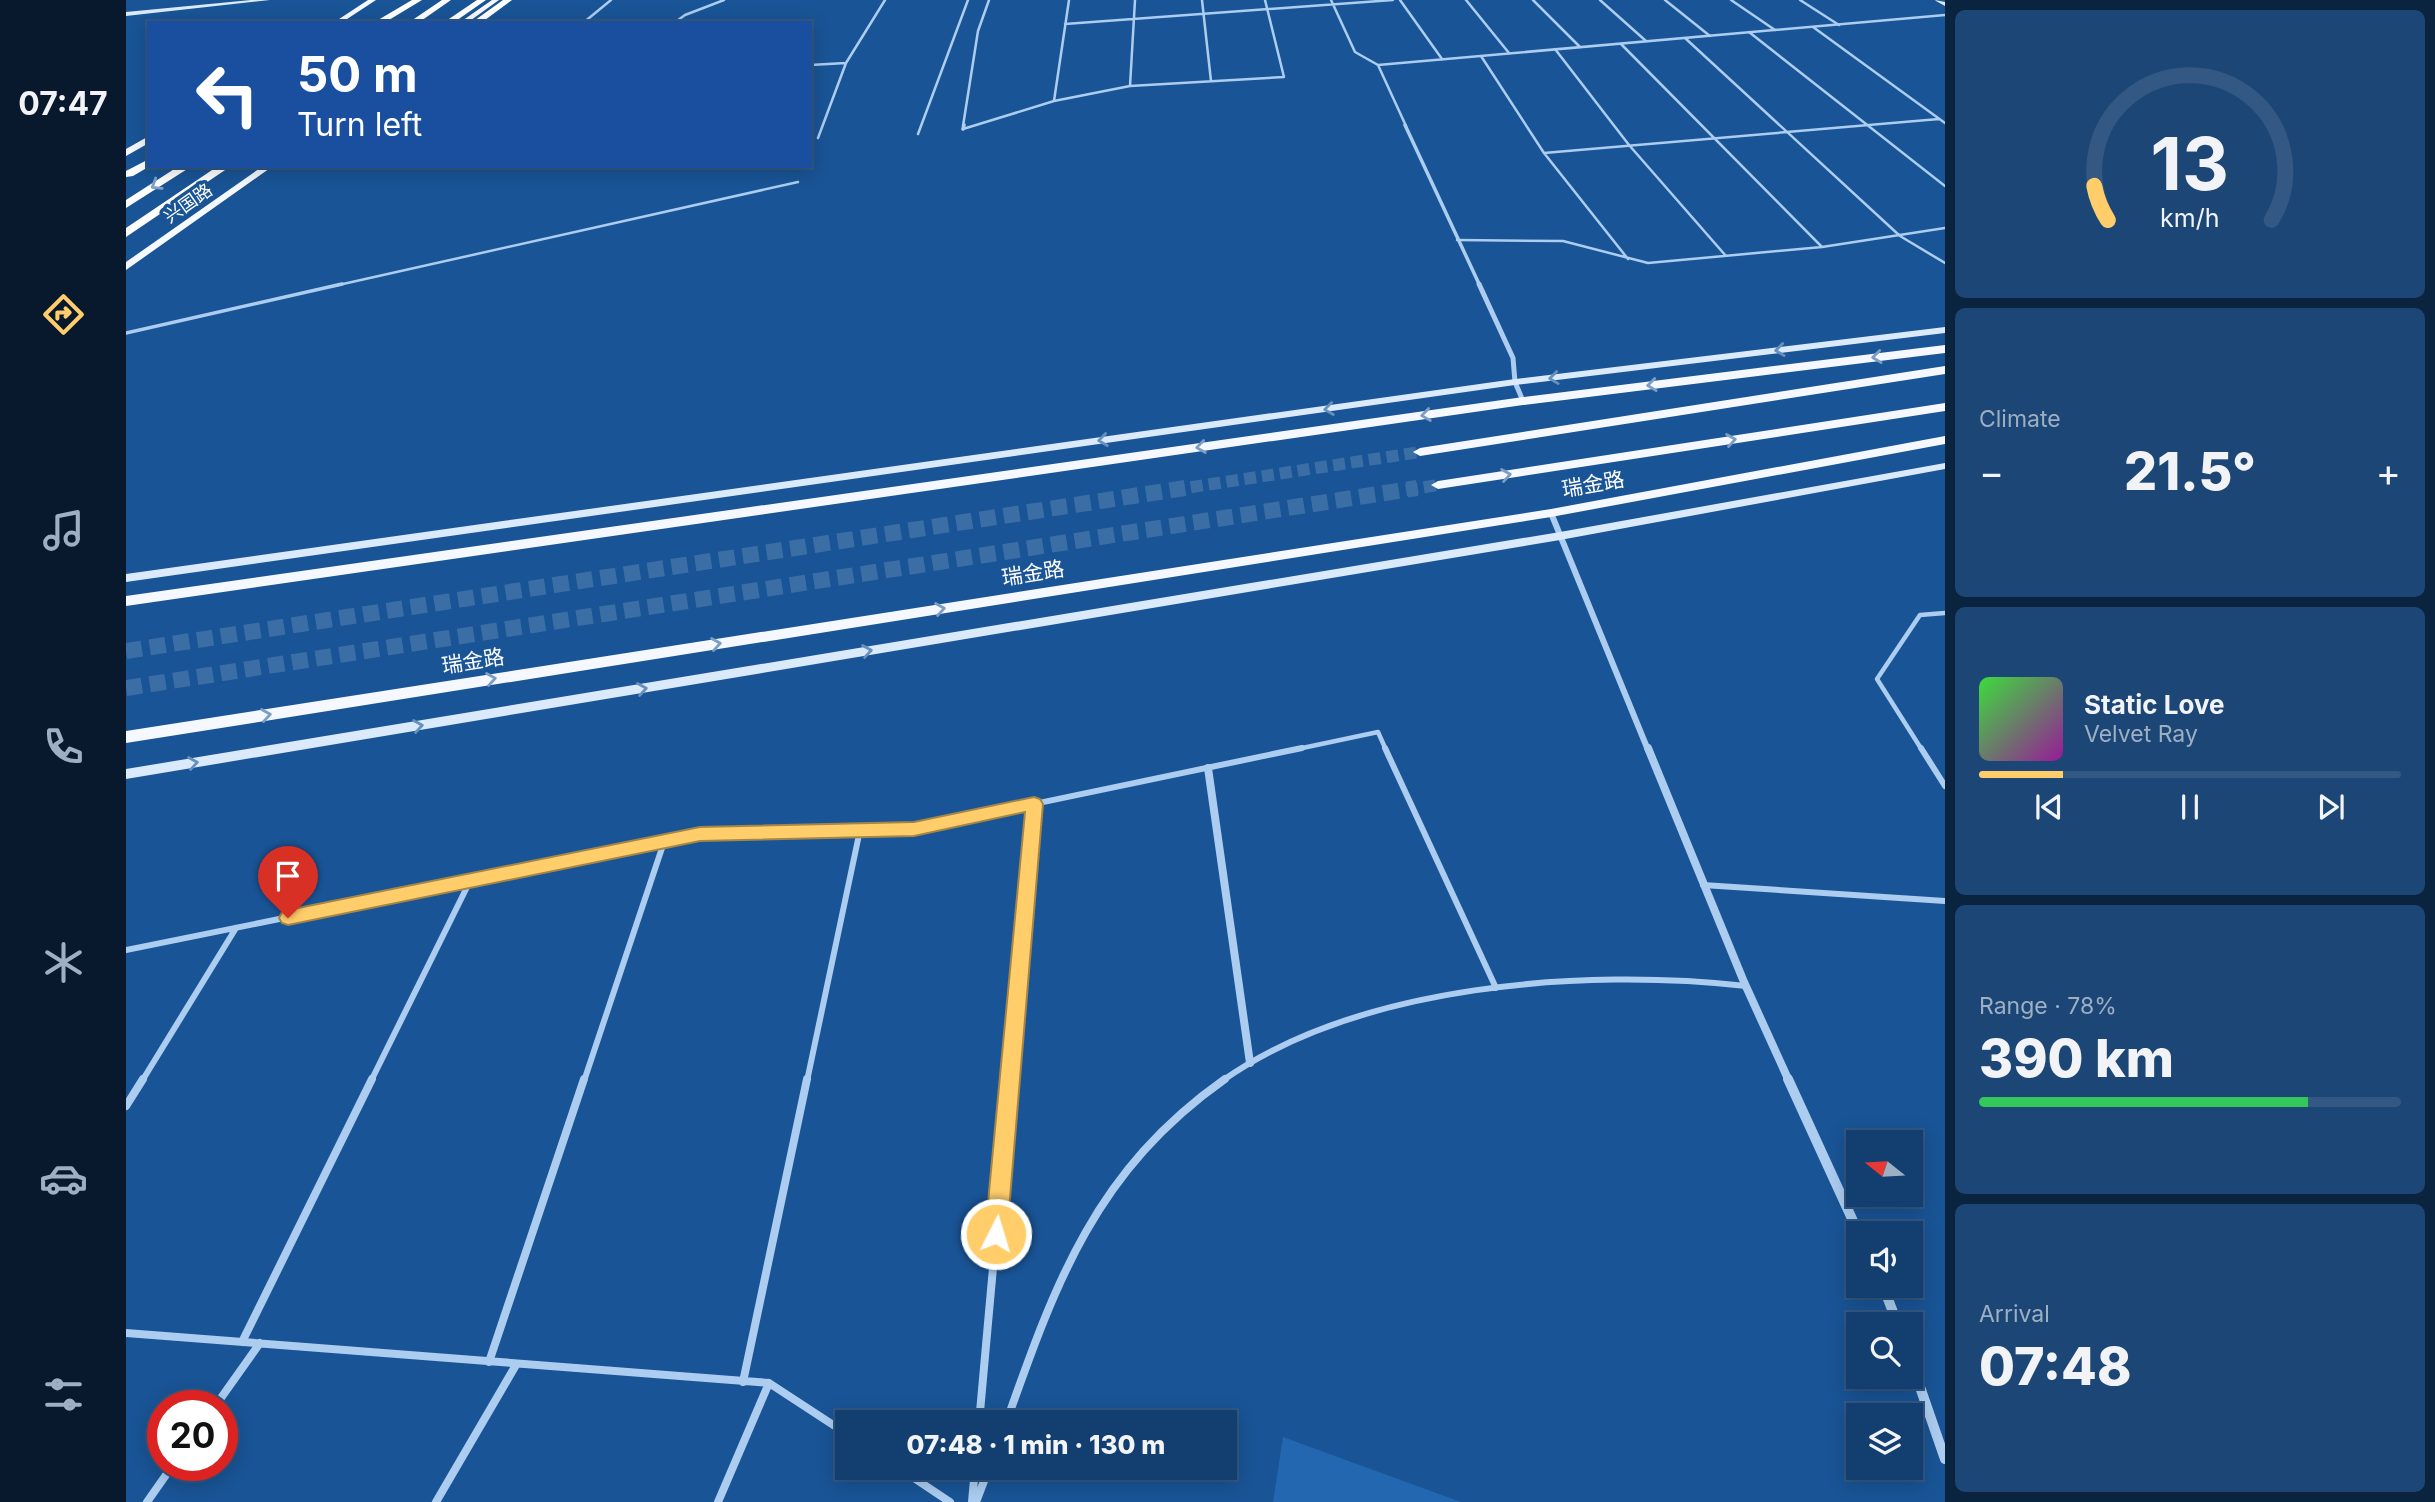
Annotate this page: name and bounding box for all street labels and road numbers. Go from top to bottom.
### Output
street label: 兴国路 [160,179,216,227]
street label: 瑞金路 [1560,466,1626,502]
street label: 瑞金路 [1000,556,1066,590]
street label: 瑞金路 [440,644,506,678]

